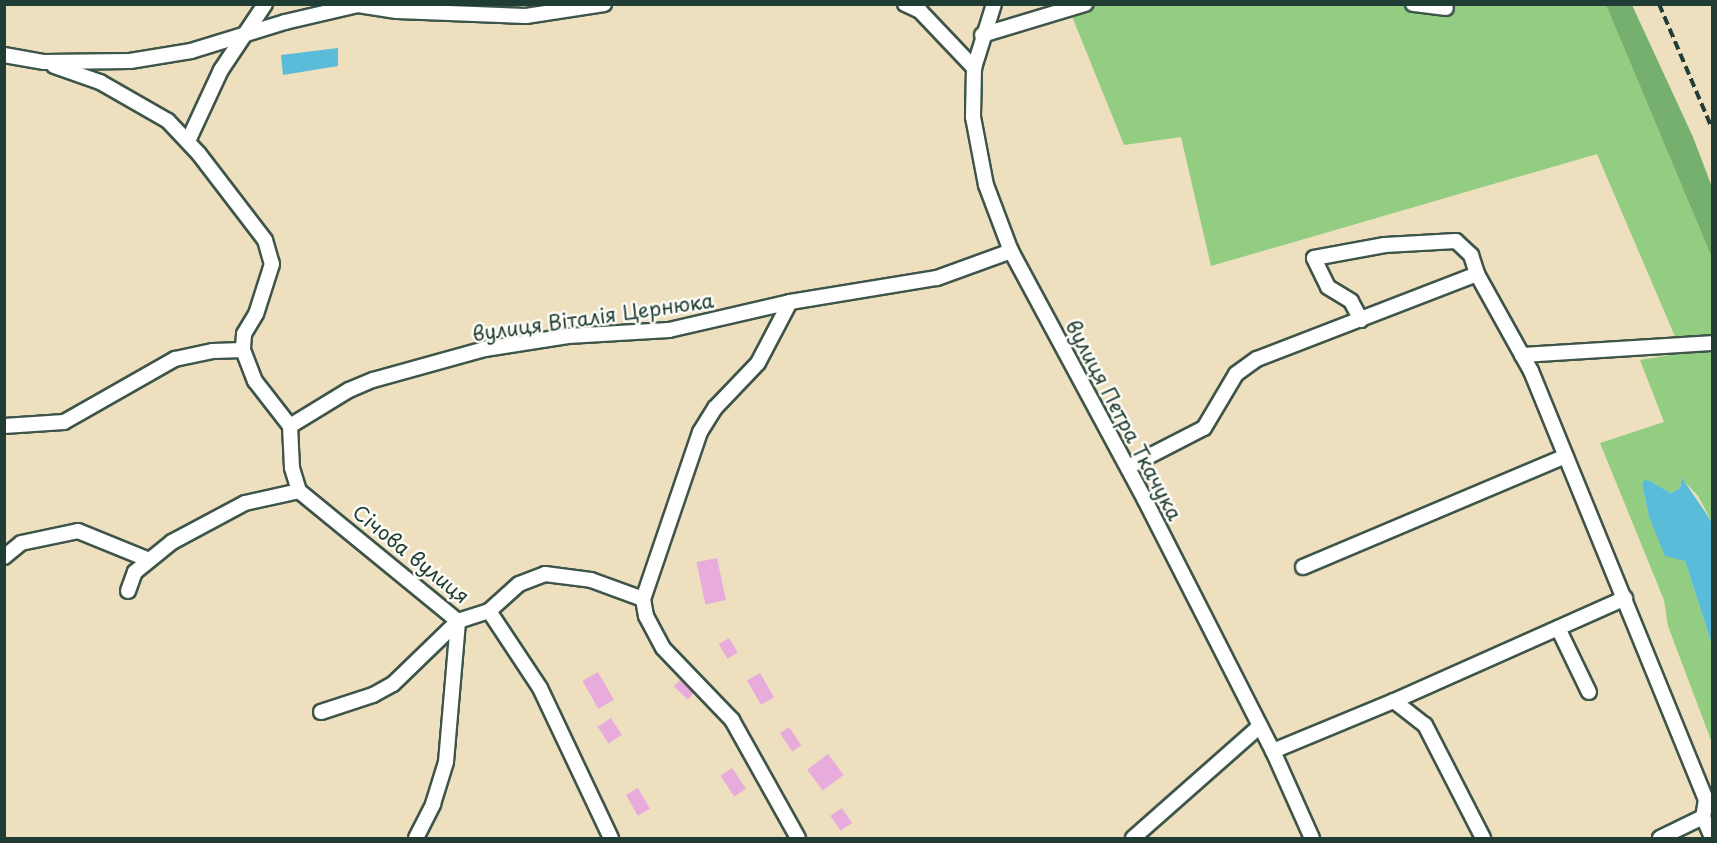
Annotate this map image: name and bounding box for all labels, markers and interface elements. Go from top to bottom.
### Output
street label: вулиця Віталія Цернюка [471,288,715,346]
street label: вулиця Петра Ткачука [1061,315,1187,525]
street label: Січова вулиця [348,499,474,609]

